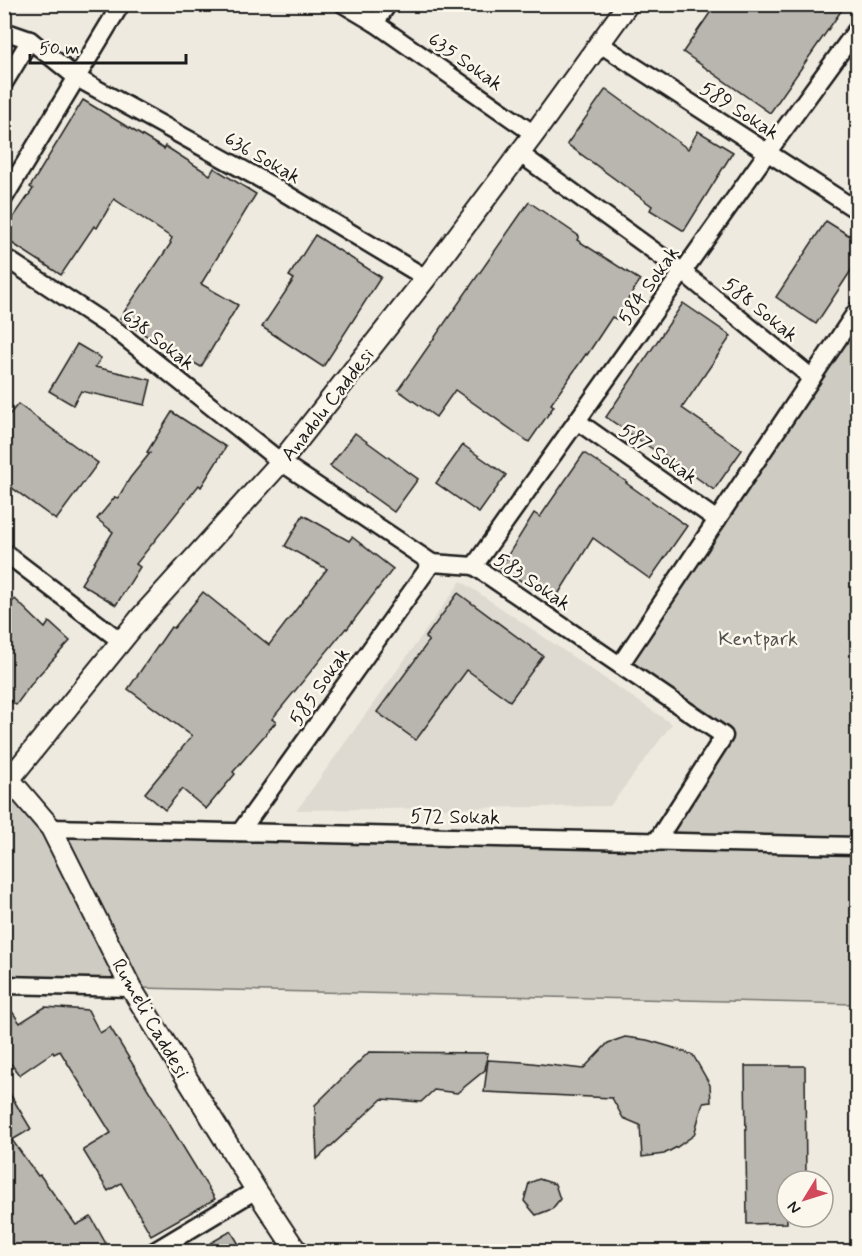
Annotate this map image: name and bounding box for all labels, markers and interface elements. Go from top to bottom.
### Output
scale bar [30,27,186,65]
street label: 635 Sokak [422,27,508,98]
text: 50 m [39,37,79,61]
street label: 589 Sokak [694,76,784,147]
street label: 636 Sokak [219,126,305,191]
street label: 584 Sokak [612,241,686,331]
street label: 588 Sokak [717,271,803,349]
street label: 638 Sokak [116,303,200,377]
street label: Anadolu Caddesi [275,343,381,467]
street label: 587 Sokak [613,417,703,491]
street label: 583 Sokak [488,547,576,618]
park label: Kentpark [718,626,798,653]
street label: 585 Sokak [283,642,357,732]
street label: 572 Sokak [410,803,500,832]
street label: Rumeli Caddesi [104,954,195,1084]
north arrow [775,1169,835,1229]
text: N [783,1197,806,1218]

